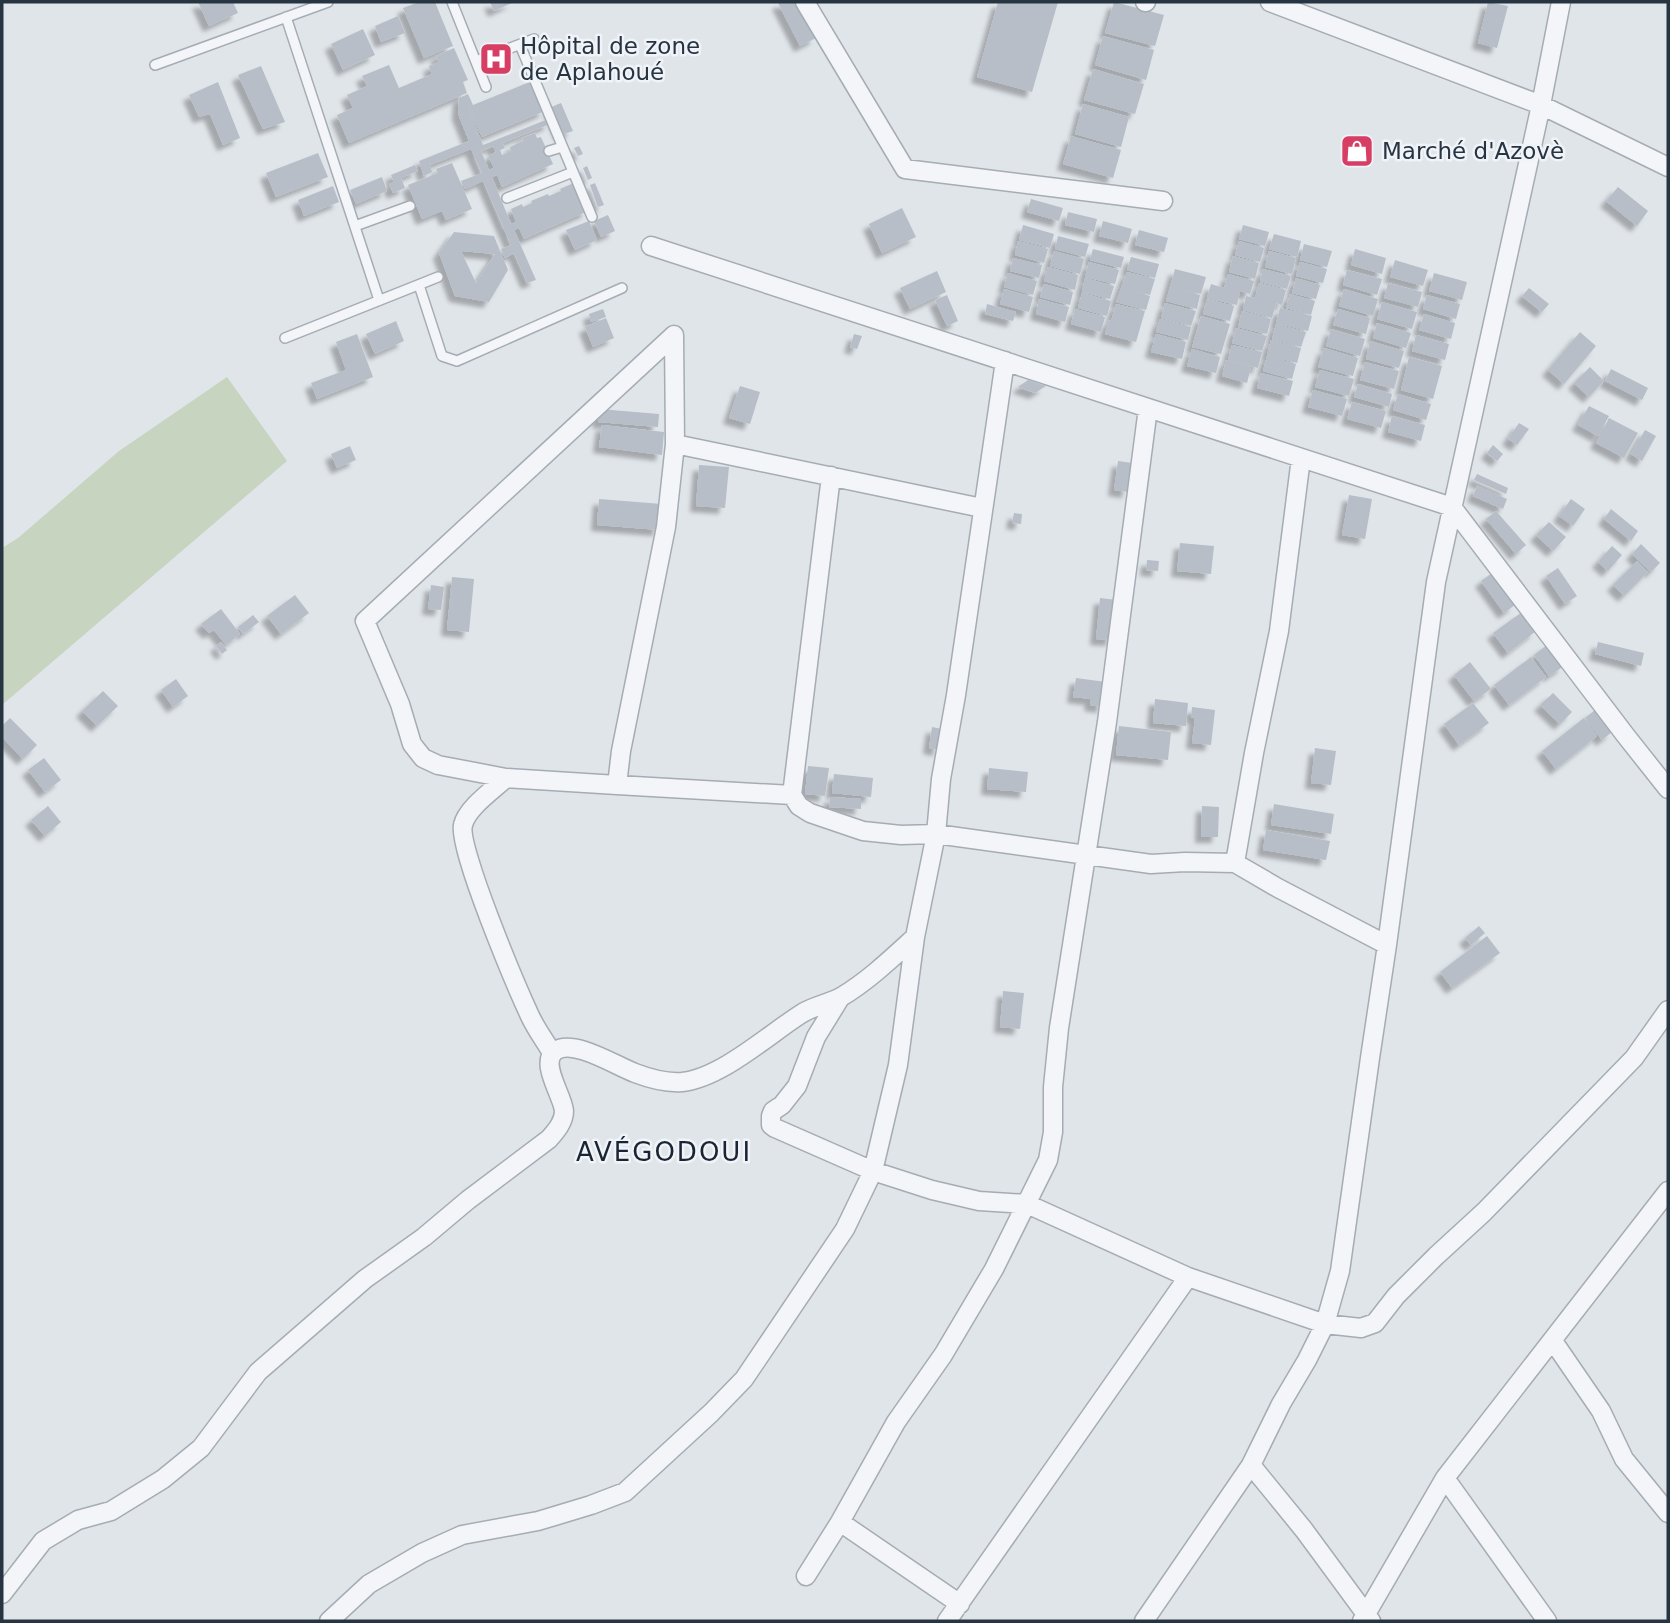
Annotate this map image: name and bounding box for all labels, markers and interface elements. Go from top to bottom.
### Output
place label: Hôpital de zone de Aplahoué [520,33,700,85]
hospital icon: Hôpital de zone de Aplahoué [477,40,515,78]
shop icon: Marché d'Azovè [1338,132,1376,170]
place label: Marché d'Azovè [1382,138,1564,164]
district label: AVÉGODOUI [576,1136,752,1167]

